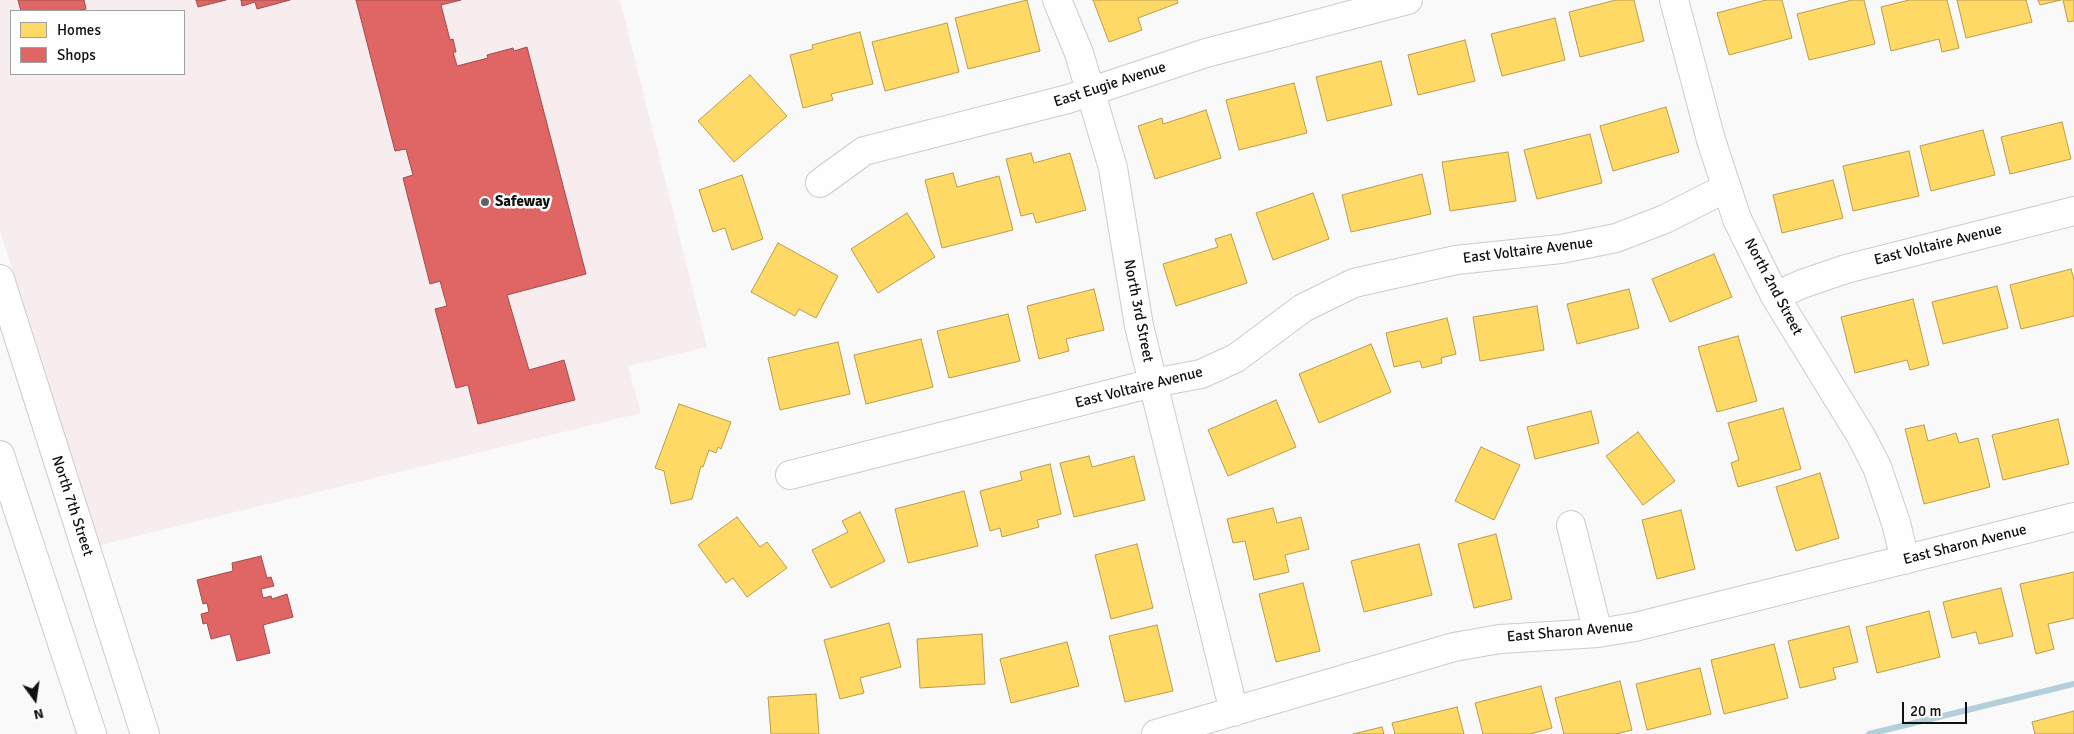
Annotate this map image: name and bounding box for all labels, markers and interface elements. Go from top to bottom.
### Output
legend [10,10,185,75]
text: Homes [57,21,101,39]
text: Shops [57,46,96,64]
street label: East Eugie Avenue [1051,58,1169,112]
place label: Safeway [495,193,550,211]
marker: Safeway [479,196,491,208]
street label: East Voltaire Avenue [1872,220,2004,270]
street label: East Voltaire Avenue [1462,234,1594,268]
street label: North 2nd Street [1740,235,1806,339]
street label: North 3rd Street [1119,258,1157,364]
street label: East Voltaire Avenue [1073,363,1205,413]
street label: North 7th Street [47,454,97,558]
street label: East Sharon Avenue [1901,521,2029,569]
street label: East Sharon Avenue [1506,618,1634,646]
north arrow [10,674,60,724]
scale bar [1904,692,1969,724]
text: 20 m [1910,702,1941,720]
text: N [32,705,46,723]

